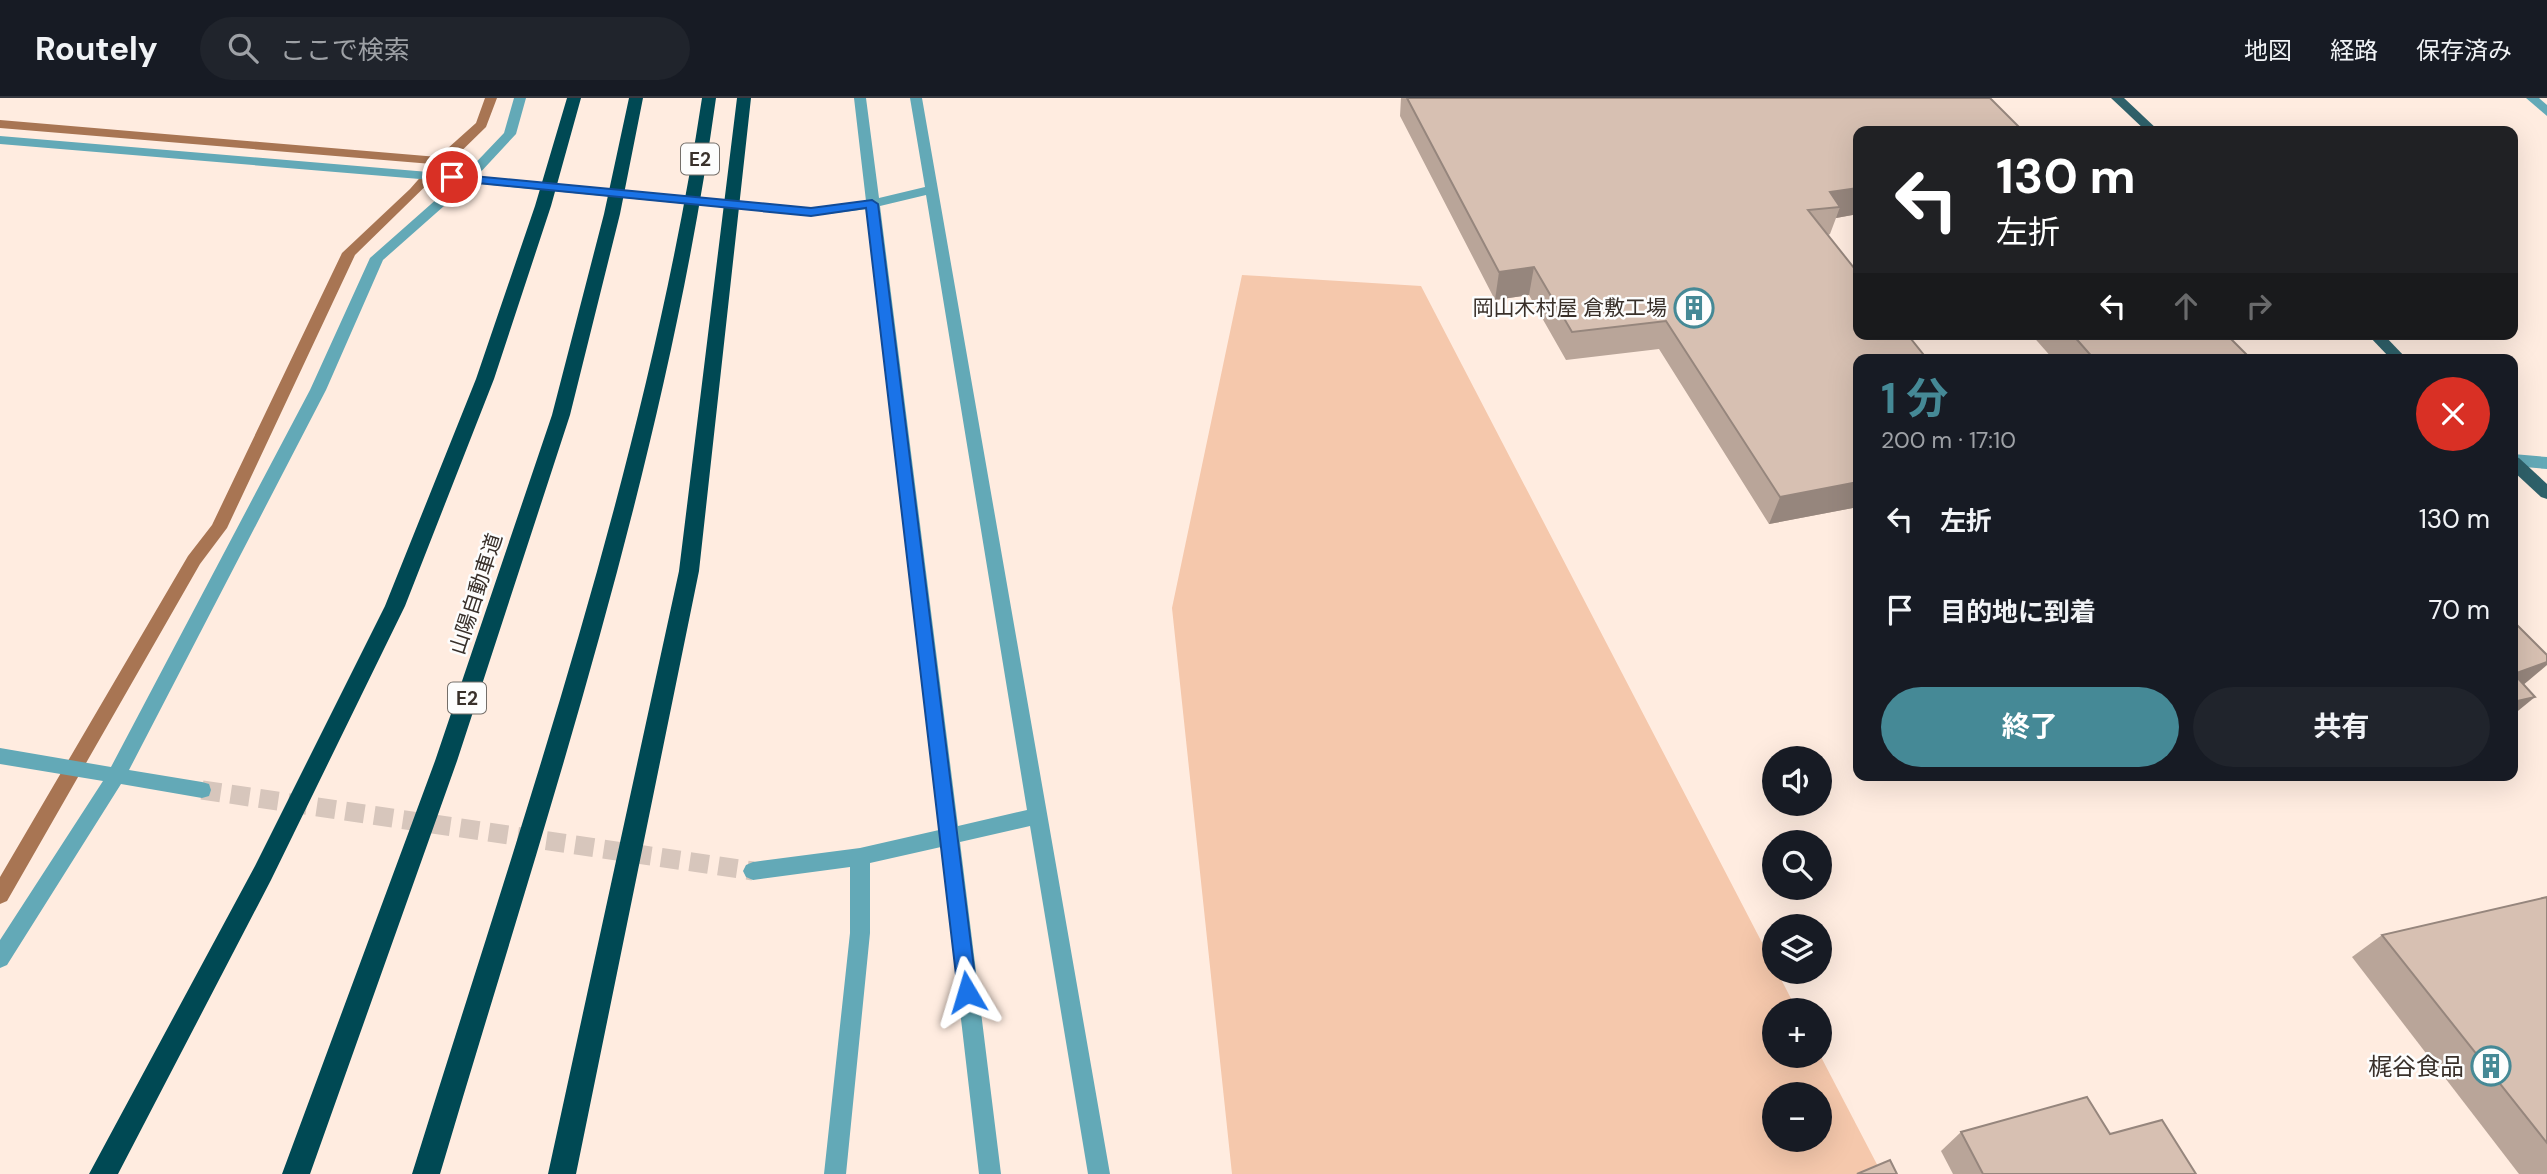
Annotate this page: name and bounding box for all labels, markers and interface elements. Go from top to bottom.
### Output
search box [200,17,690,80]
text: Routely [35,27,158,70]
icon: search [224,29,262,67]
text: ここで検索 [280,33,410,67]
text: 地図 [2244,35,2292,66]
text: 経路 [2330,35,2378,66]
text: 保存済み [2416,35,2512,66]
road number: E2 [681,143,719,174]
text: 130 m [1996,144,2136,208]
pin [422,147,482,207]
icon: left [1881,154,1972,245]
icon: arrive [433,158,471,196]
text: 左折 [1996,211,2060,253]
building icon: 岡山木村屋 倉敷工場 [1673,287,1715,329]
icon: left [2094,287,2132,325]
icon: ahead [2167,287,2205,325]
icon: right [2240,287,2278,325]
place label: 岡山木村屋 倉敷工場 [1472,294,1667,322]
text: 1 分 [1881,371,1948,426]
button: close [2416,377,2490,451]
text: 200 m · 17:10 [1881,425,2016,455]
icon: left [1881,500,1919,538]
text: 130 m [2419,502,2490,536]
text: 左折 [1940,504,1992,538]
street label: 山陽自動車道 [443,530,509,658]
icon: arrive [1881,591,1919,629]
text: 70 m [2429,593,2490,627]
text: 目的地に到着 [1940,595,2096,629]
road number: E2 [448,682,486,713]
button: 終了 [1881,687,2179,767]
button: 共有 [2193,687,2490,767]
map controls [1762,746,1832,1152]
button: sound [1762,746,1832,816]
button: search [1762,830,1832,900]
button: layers [1762,914,1832,984]
position arrow [930,955,1004,1029]
button: + [1762,998,1832,1068]
building icon: 梶谷食品 [2470,1045,2512,1087]
place label: 梶谷食品 [2368,1051,2464,1082]
button: − [1762,1082,1832,1152]

